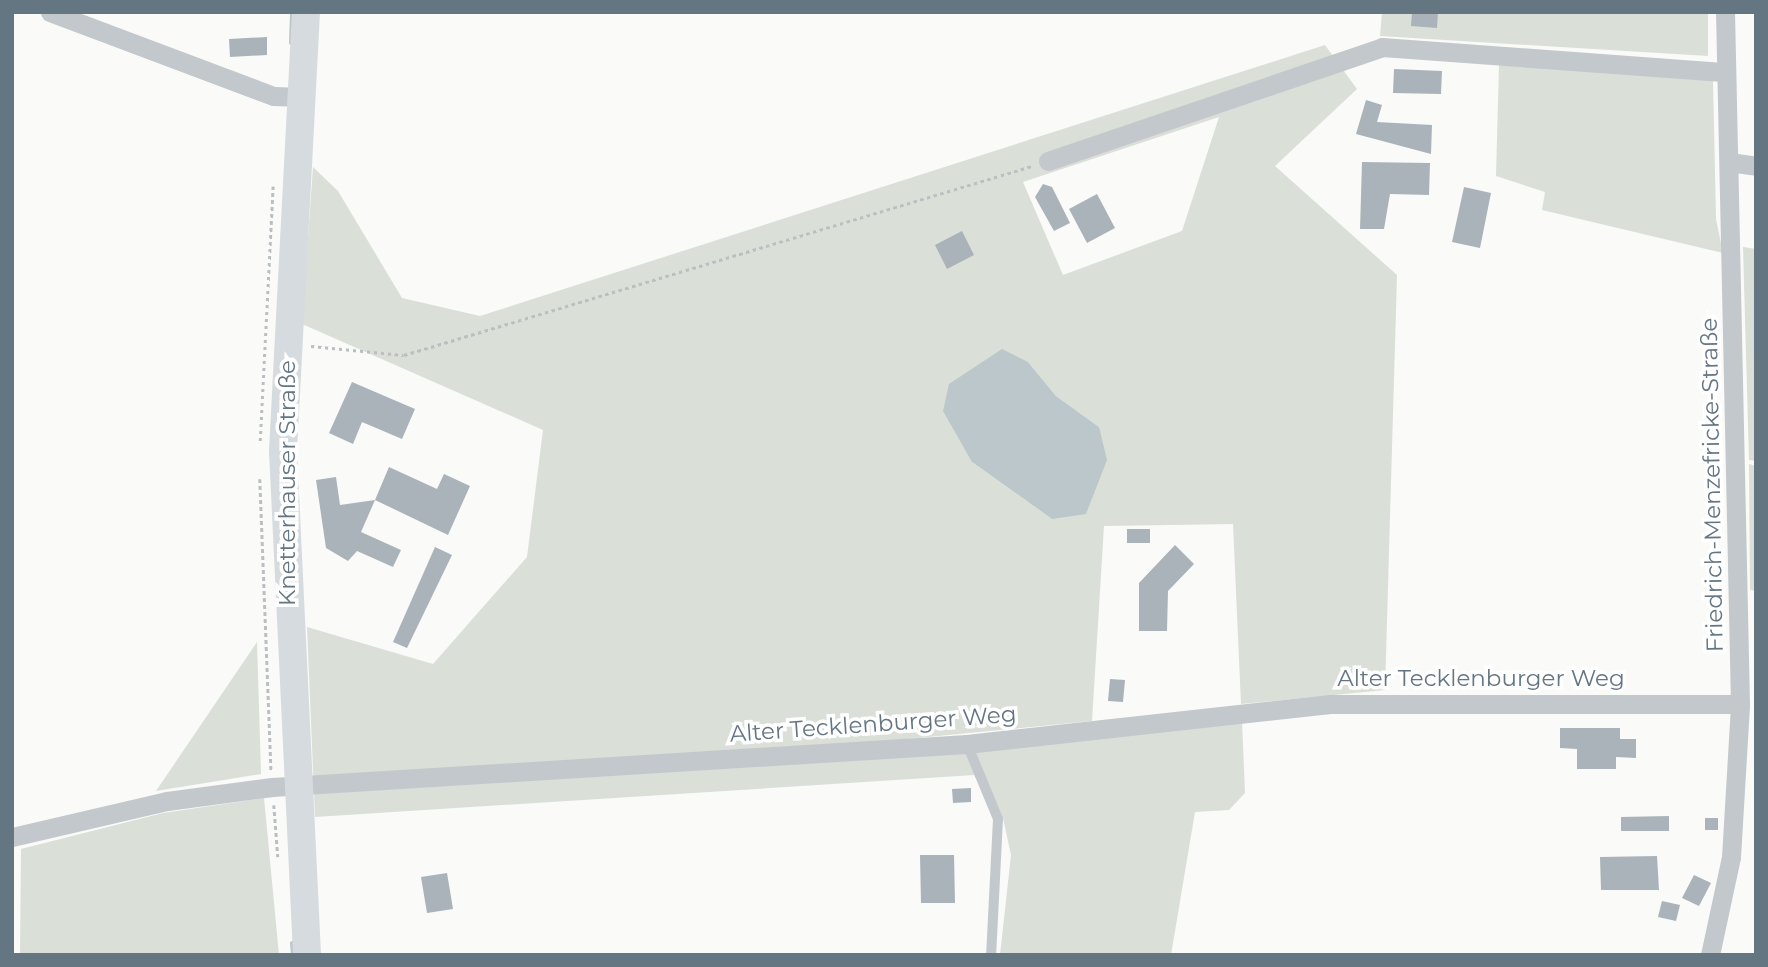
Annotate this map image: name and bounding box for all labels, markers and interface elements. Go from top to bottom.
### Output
street label: Friedrich-Menzefricke-Straße [1695,318,1729,652]
street label: Knetterhauser Straße [273,360,301,606]
street label: Alter Tecklenburger Weg [1337,664,1625,692]
street label: Alter Tecklenburger Weg [729,700,1017,748]

